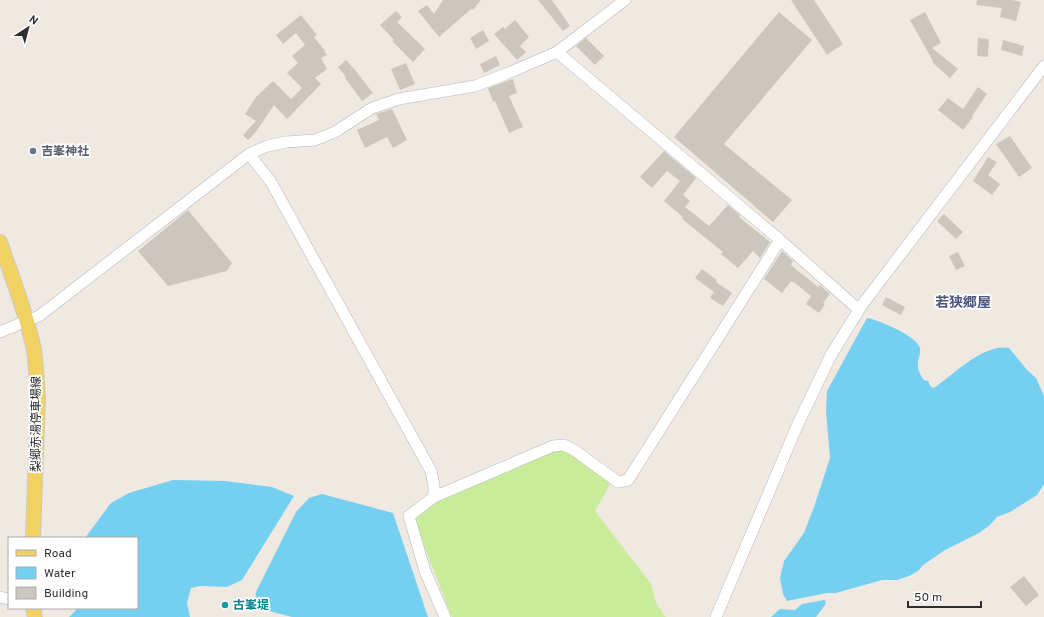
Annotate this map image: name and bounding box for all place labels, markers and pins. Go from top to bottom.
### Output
place label: 吉峯神社 [41,144,89,160]
marker: 吉峯神社 [28,146,38,156]
place label: 古峯堤 [233,598,269,614]
marker: 古峯堤 [220,600,230,610]

